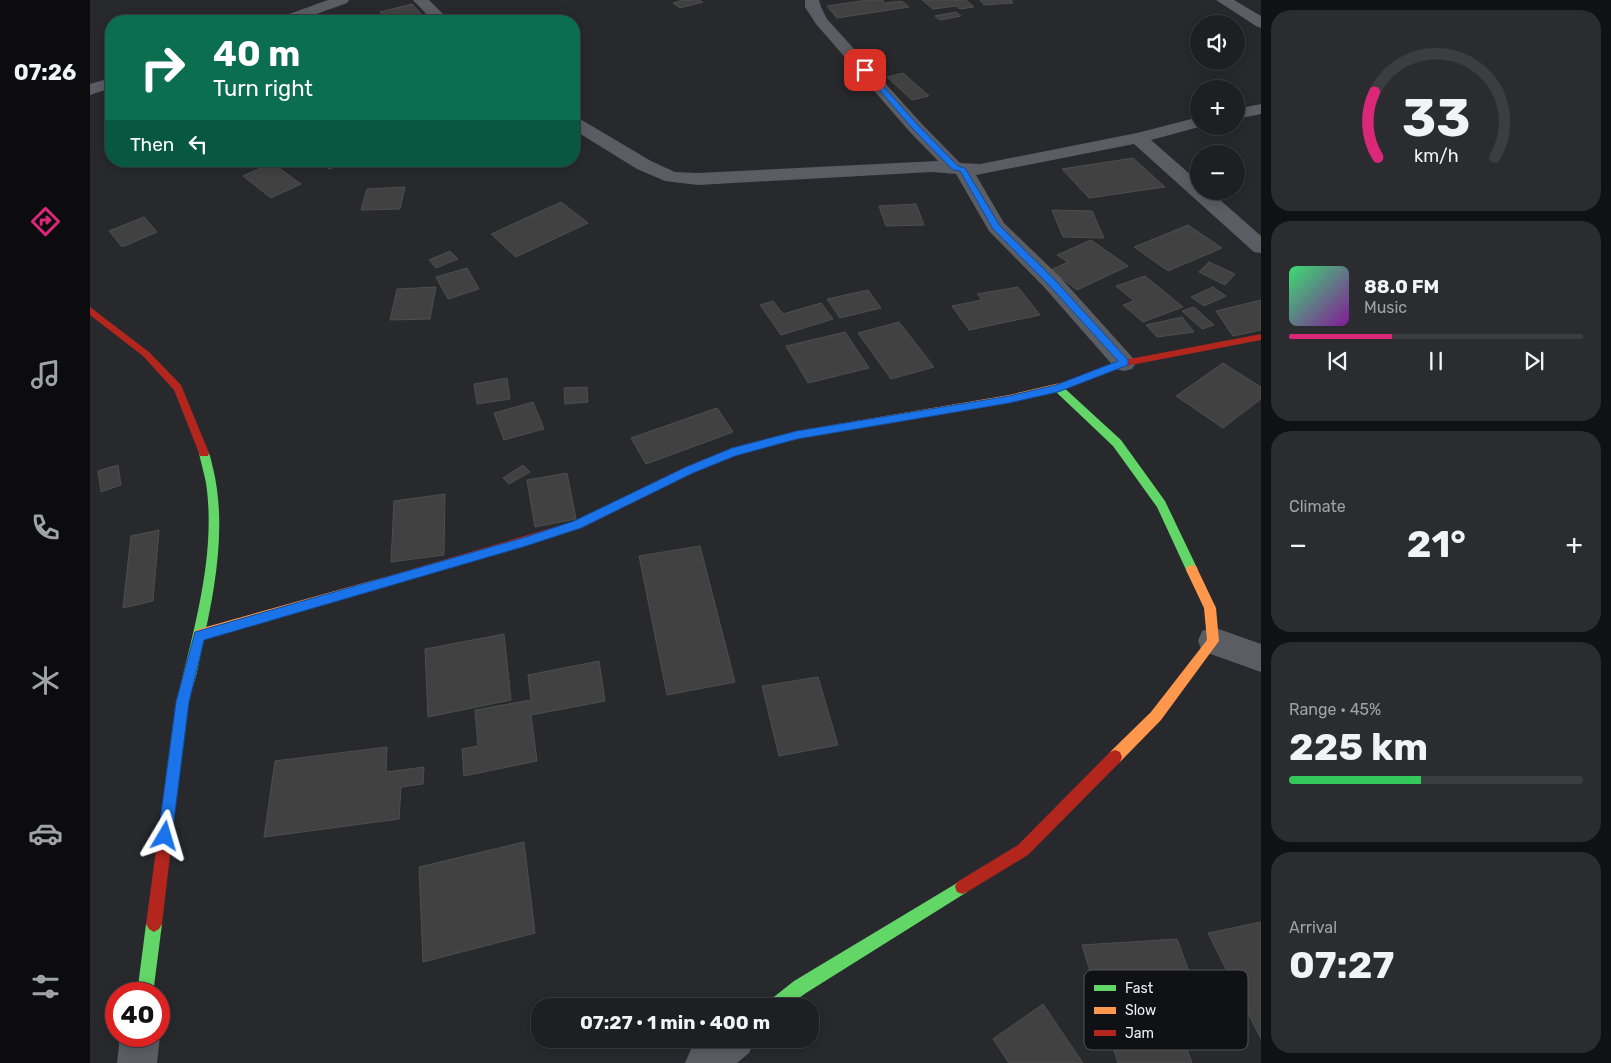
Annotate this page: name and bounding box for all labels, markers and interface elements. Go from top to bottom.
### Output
map controls [1190,15,1245,200]
button: sound [1190,15,1245,70]
text: 40 m [213,33,300,75]
icon: right [130,35,195,100]
pin [844,49,886,91]
icon: arrive [851,56,879,84]
text: 07:26 [14,59,76,86]
text: Turn right [213,75,313,102]
button: + [1190,80,1245,135]
text: 33 [1402,87,1470,149]
icon: left [184,130,212,158]
text: Then [130,133,174,156]
button: − [1190,145,1245,200]
text: km/h [1414,145,1458,166]
icon: directions [28,204,63,239]
text: 88.0 FM [1364,275,1439,298]
text: Music [1364,298,1407,317]
icon: previous [1324,347,1352,375]
icon: pause [1422,347,1450,375]
icon: next [1520,347,1548,375]
icon: music [28,357,63,392]
text: Climate [1289,497,1346,516]
icon: phone [28,510,63,545]
text: 21° [1407,521,1466,567]
text: − [1289,528,1307,561]
text: + [1566,528,1583,561]
icon: climate [28,663,63,698]
text: Range · 45% [1289,700,1381,719]
text: 225 km [1289,724,1428,770]
position arrow [138,809,190,861]
icon: car [28,816,63,851]
text: Arrival [1289,918,1337,937]
text: 07:27 [1289,942,1394,988]
icon: filters [28,969,63,1004]
legend [1084,970,1248,1050]
text: Fast [1125,980,1154,997]
speed limit sign: 40 [105,982,170,1047]
text: Slow [1125,1002,1156,1019]
text: 07:27 · 1 min · 400 m [580,1011,770,1034]
text: Jam [1125,1025,1154,1042]

